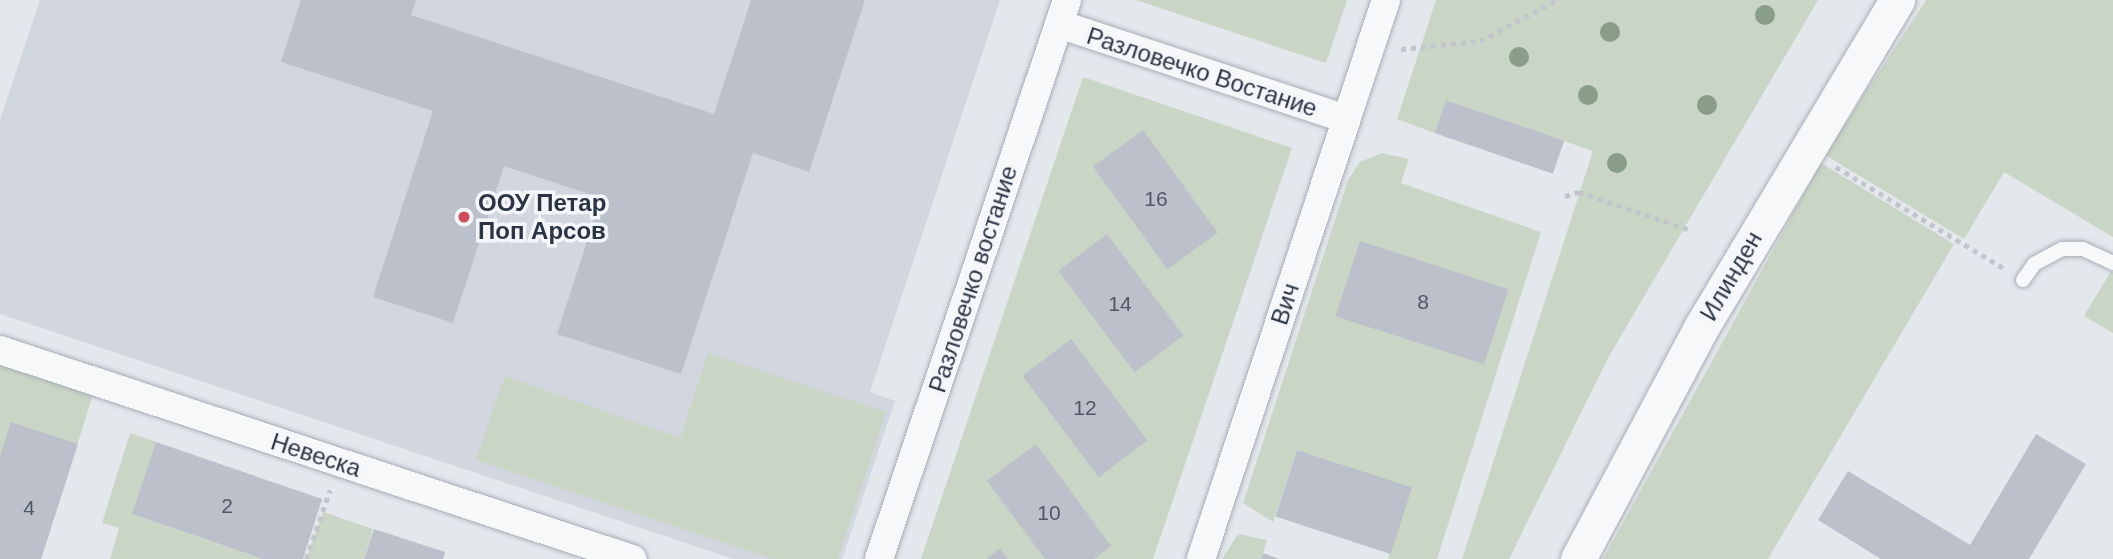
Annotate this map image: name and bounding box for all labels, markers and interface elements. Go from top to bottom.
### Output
street label: Разловечко Востание [1083,21,1321,123]
street label: Разловечко востание [923,162,1023,396]
house number: 16 [1144,186,1168,212]
place label: ООУ Петар Поп Арсов [478,189,606,245]
marker: ООУ Петар Поп Арсов [456,209,472,225]
street label: Илинден [1694,226,1768,326]
street label: Вич [1265,280,1305,328]
house number: 8 [1417,289,1429,315]
house number: 14 [1108,291,1132,317]
house number: 12 [1073,395,1097,421]
street label: Невеска [267,427,365,483]
house number: 2 [221,493,233,519]
house number: 4 [23,495,35,521]
house number: 10 [1037,500,1061,526]

